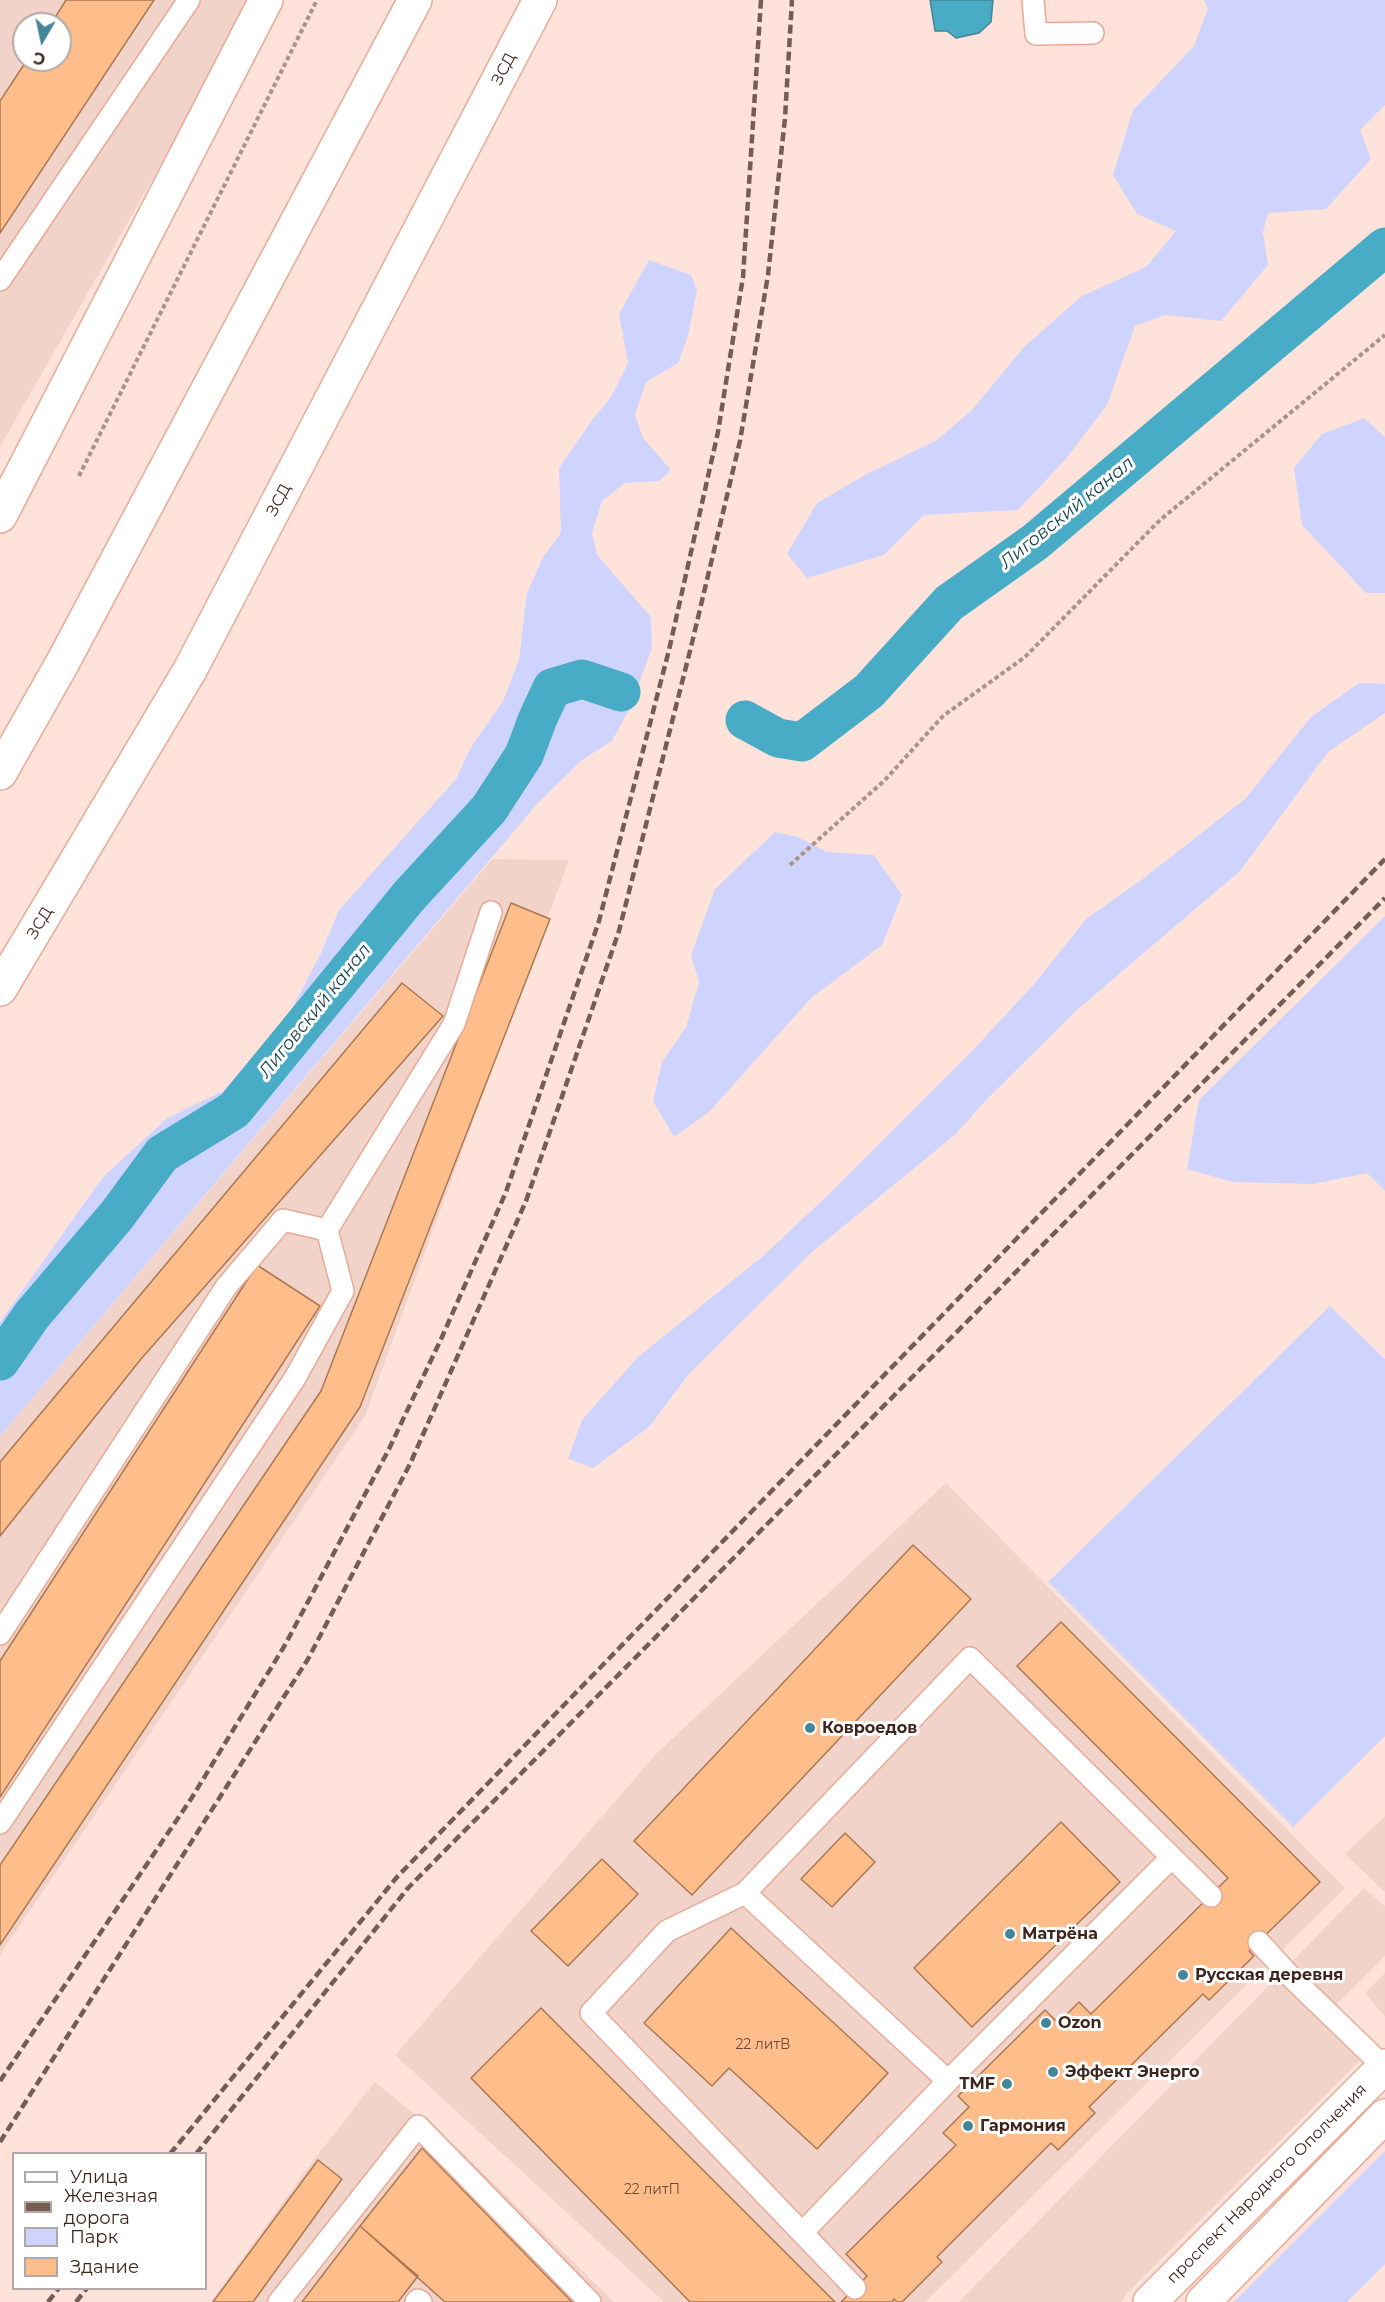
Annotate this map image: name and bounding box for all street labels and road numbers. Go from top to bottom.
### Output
street label: ЗСД [488,50,520,88]
street label: ЗСД [263,481,295,519]
street label: ЗСД [23,904,57,942]
street label: проспект Народного Ополчения [1163,2080,1371,2288]

